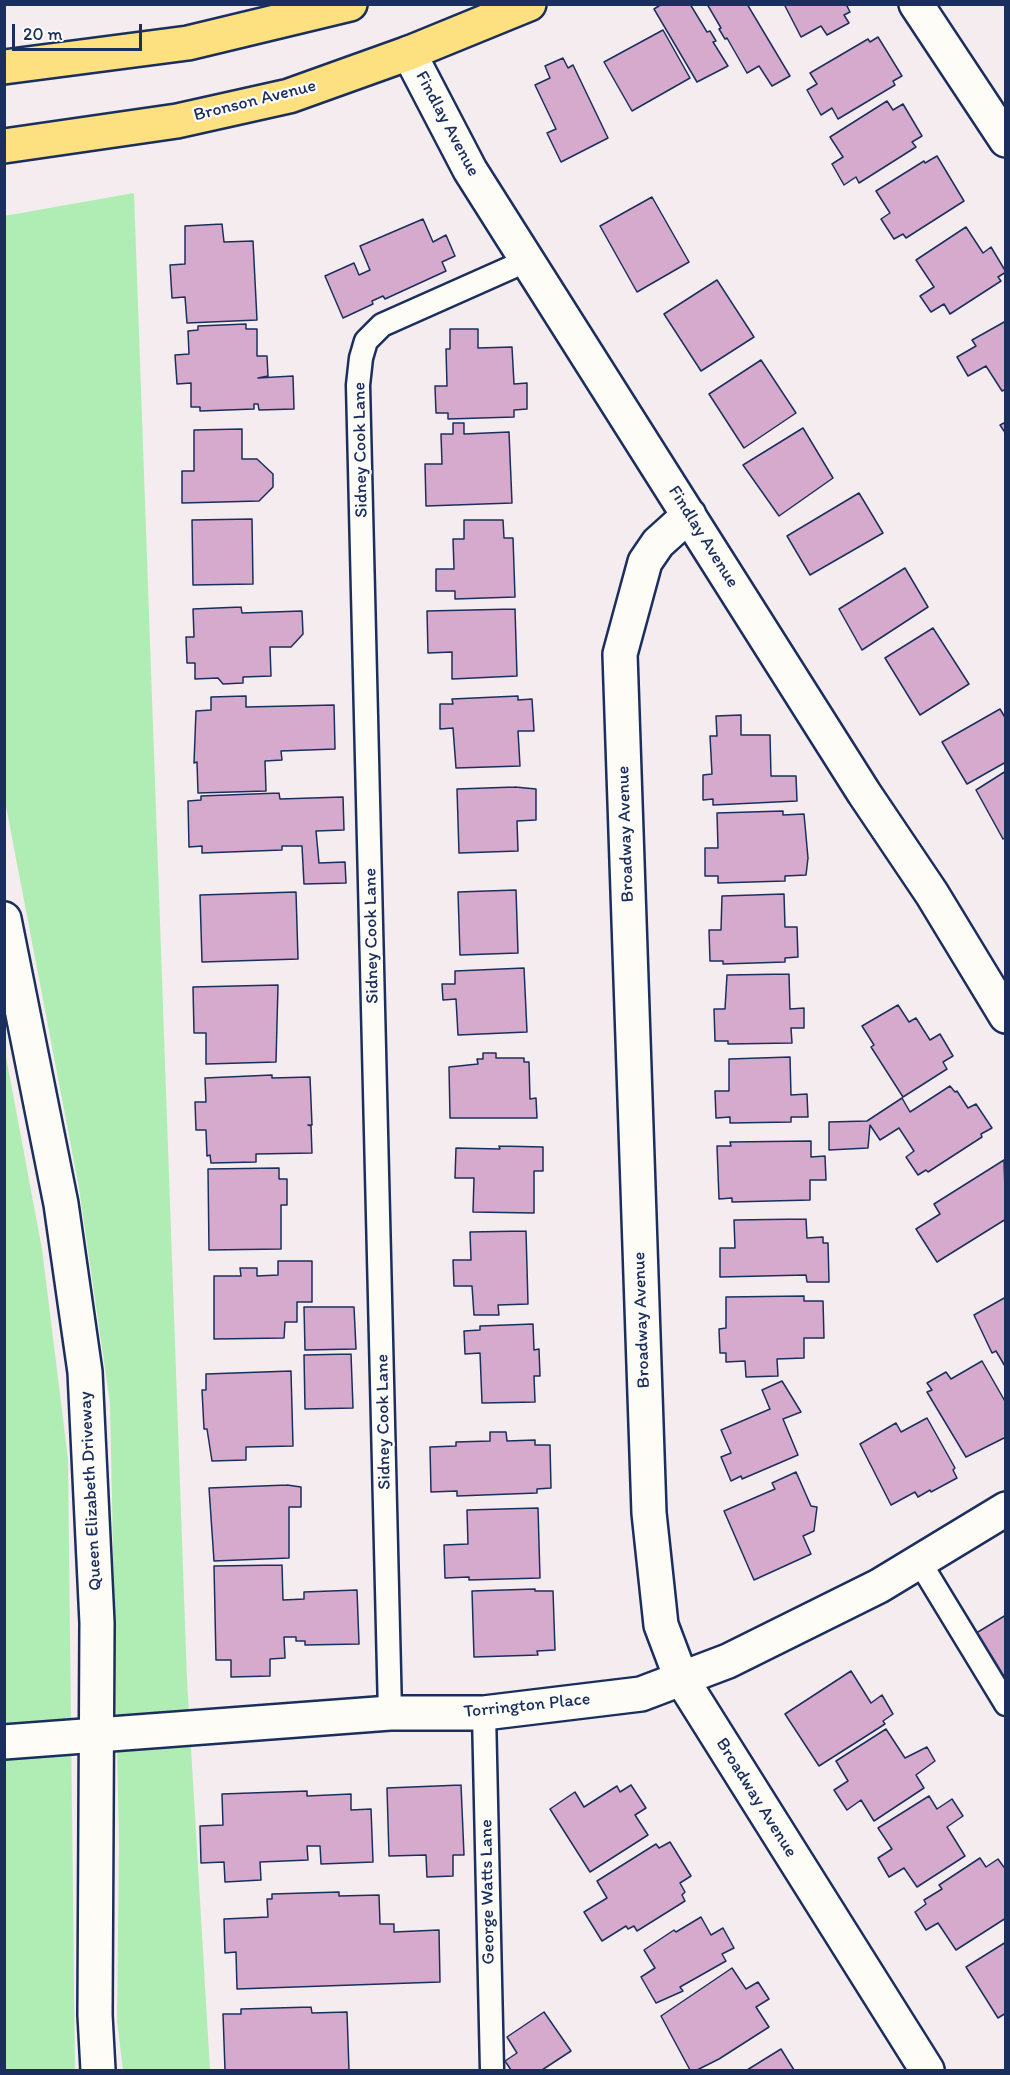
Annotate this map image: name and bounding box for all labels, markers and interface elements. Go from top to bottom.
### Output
scale bar [15,12,146,50]
text: 20 m [23,23,63,45]
street label: Findlay Avenue [410,68,484,180]
street label: Bronson Avenue [192,75,318,127]
street label: Sidney Cook Lane [349,382,373,518]
street label: Findlay Avenue [663,482,743,592]
street label: Broadway Avenue [613,765,639,903]
street label: Sidney Cook Lane [360,868,384,1004]
street label: Broadway Avenue [629,1251,655,1389]
street label: Sidney Cook Lane [372,1354,396,1490]
street label: Queen Elizabeth Driveway [75,1391,107,1591]
street label: Torrington Place [463,1689,591,1723]
street label: Broadway Avenue [711,1734,801,1862]
street label: George Watts Lane [476,1819,500,1965]

